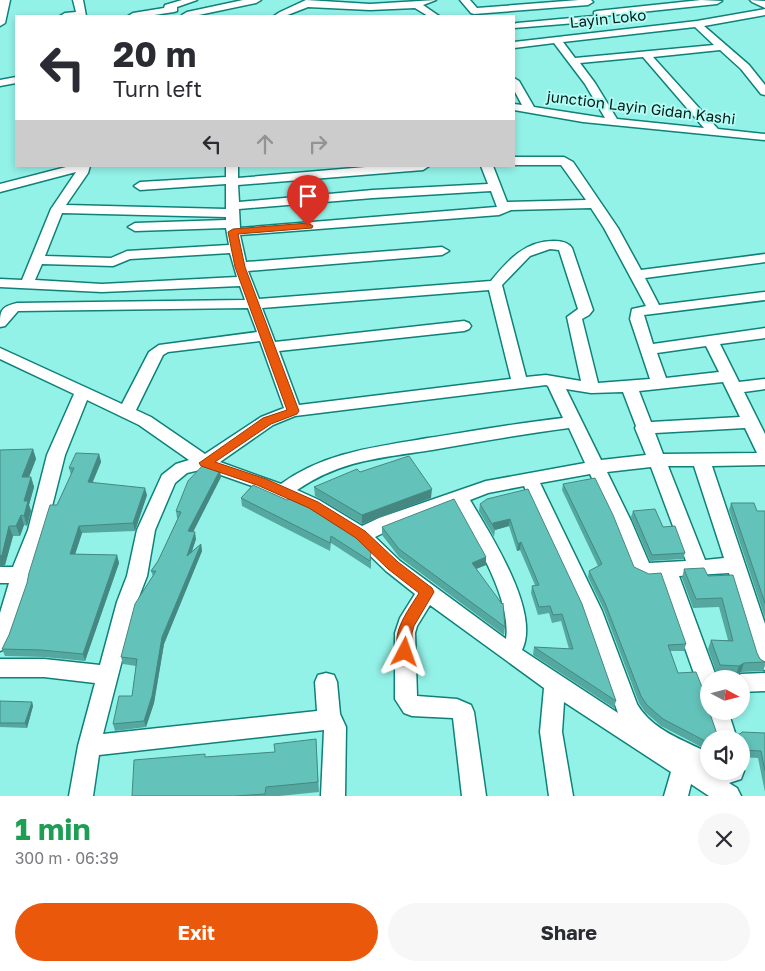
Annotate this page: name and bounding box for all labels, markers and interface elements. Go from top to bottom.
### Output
street label: Layin Loko [569,5,647,31]
text: 20 m [113,33,196,75]
icon: left [30,35,95,100]
text: Turn left [113,75,202,102]
street label: junction Layin Gidan Kashi [545,86,736,128]
icon: left [198,130,226,158]
icon: ahead [251,130,279,158]
icon: right [304,130,332,158]
pin [287,175,329,226]
icon: arrive [294,182,322,210]
position arrow [378,625,430,677]
north arrow [700,670,750,720]
map controls [700,670,750,780]
button: sound [700,730,750,780]
text: 1 min [15,811,91,847]
button: close [698,813,750,865]
text: 300 m · 06:39 [15,848,119,868]
button: Exit [15,903,378,961]
button: Share [388,903,750,961]

